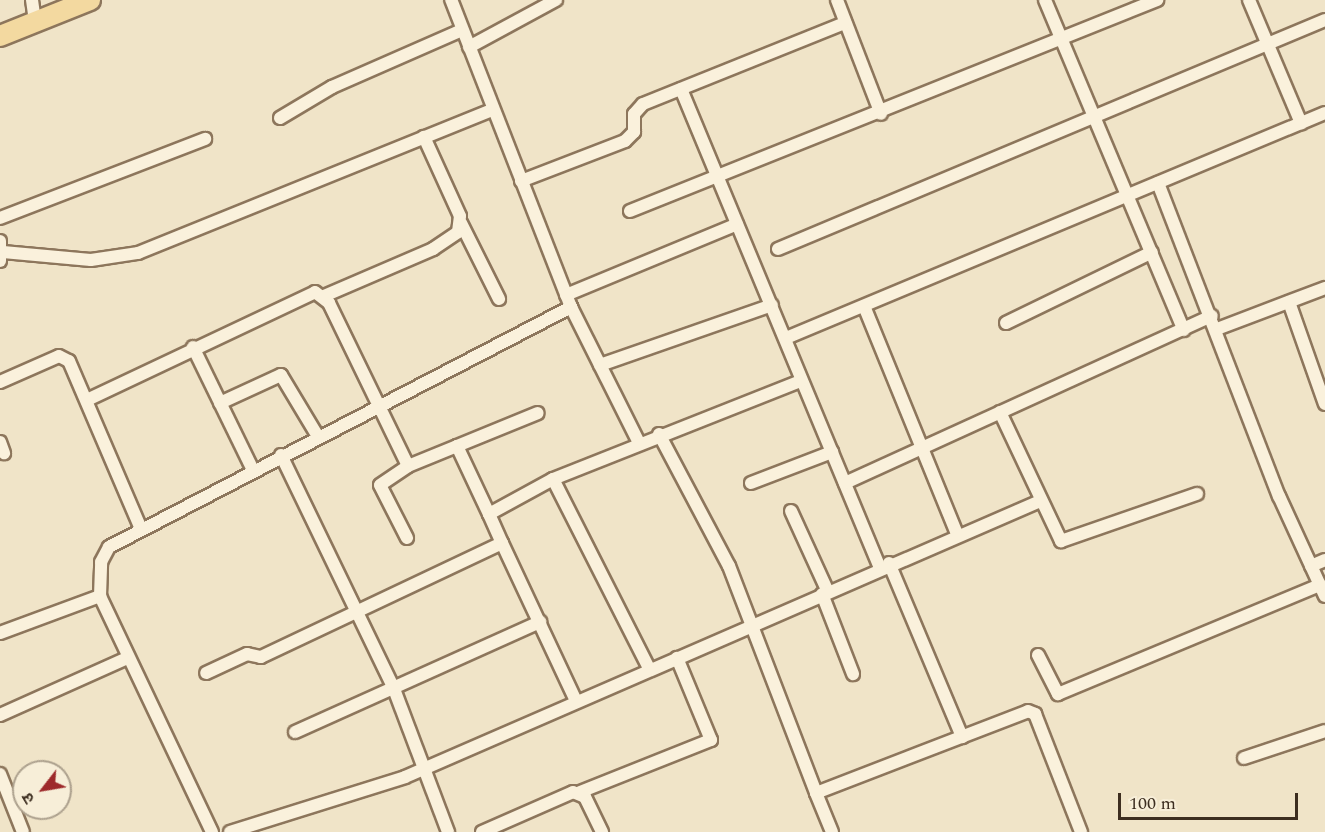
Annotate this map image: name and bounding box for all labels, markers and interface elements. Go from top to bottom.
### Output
north arrow [12,760,72,820]
scale bar [1121,781,1301,819]
text: उ [16,788,41,808]
text: 100 m [1129,790,1176,817]

